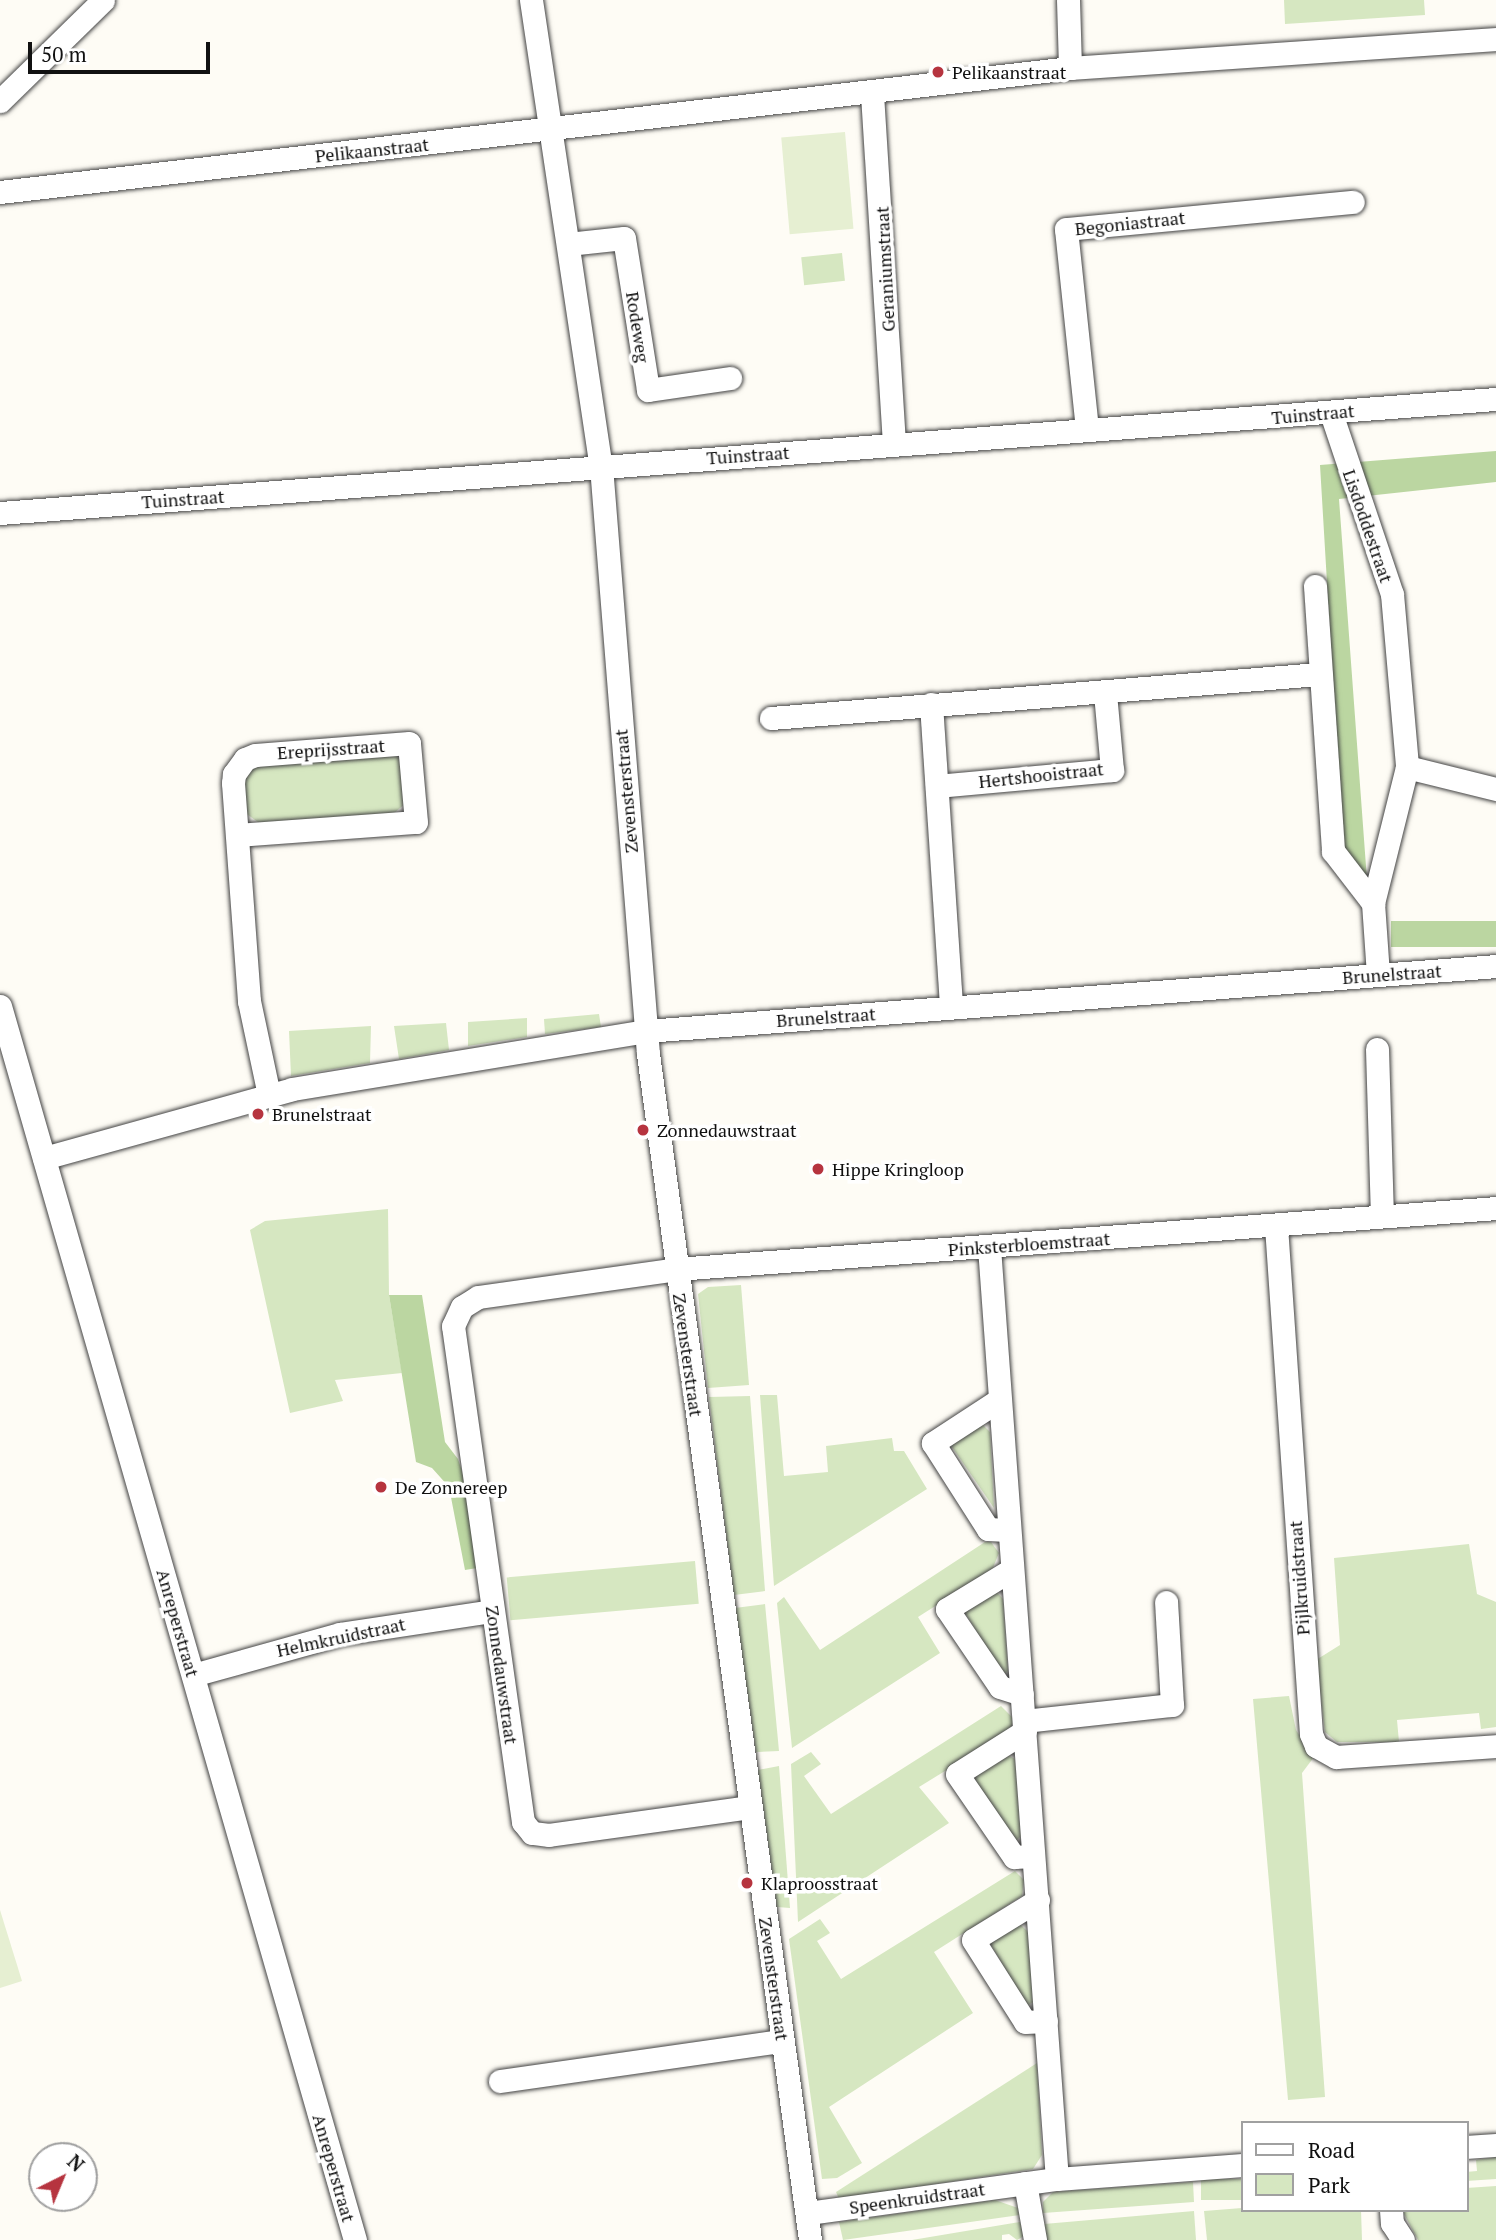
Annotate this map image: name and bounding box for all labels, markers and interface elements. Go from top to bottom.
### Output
scale bar [32,28,214,72]
text: 50 m [41,40,87,68]
place label: Pelikaanstraat [952,61,1066,83]
marker: Pelikaanstraat [930,64,946,80]
street label: Pelikaanstraat [314,133,430,167]
street label: Geraniumstraat [871,206,899,332]
street label: Begoniastraat [1074,206,1186,240]
street label: Rodeweg [622,290,654,364]
street label: Tuinstraat [1271,400,1355,428]
street label: Tuinstraat [706,441,790,469]
street label: Lisdoddestraat [1339,467,1397,585]
street label: Tuinstraat [141,485,225,513]
street label: Zevensterstraat [610,728,642,854]
street label: Ereprijsstraat [276,734,386,764]
street label: Hertshooistraat [977,758,1105,792]
street label: Brunelstraat [1342,960,1442,988]
street label: Brunelstraat [776,1003,876,1031]
place label: Brunelstraat [272,1103,372,1125]
marker: Brunelstraat [250,1106,266,1122]
place label: Zonnedauwstraat [657,1119,797,1141]
marker: Zonnedauwstraat [635,1122,651,1138]
place label: Hippe Kringloop [832,1158,964,1180]
marker: Hippe Kringloop [810,1161,826,1177]
street label: Pinksterbloemstraat [947,1228,1111,1260]
street label: Zevensterstraat [669,1292,707,1418]
place label: De Zonnereep [395,1476,507,1498]
marker: De Zonnereep [373,1479,389,1495]
street label: Pijlkruidstraat [1284,1520,1314,1636]
street label: Anreperstraat [152,1567,204,1679]
street label: Zonnedauwstraat [482,1604,522,1746]
street label: Helmkruidstraat [275,1613,407,1661]
place label: Klaproosstraat [761,1872,878,1894]
marker: Klaproosstraat [739,1875,755,1891]
street label: Zevensterstraat [755,1916,793,2042]
street label: Anreperstraat [308,2112,360,2224]
legend [1240,2121,1468,2212]
text: Road [1308,2136,1355,2164]
north arrow [28,2142,98,2212]
text: N [63,2149,90,2177]
text: Park [1308,2171,1350,2199]
street label: Speenkruidstraat [848,2178,986,2218]

